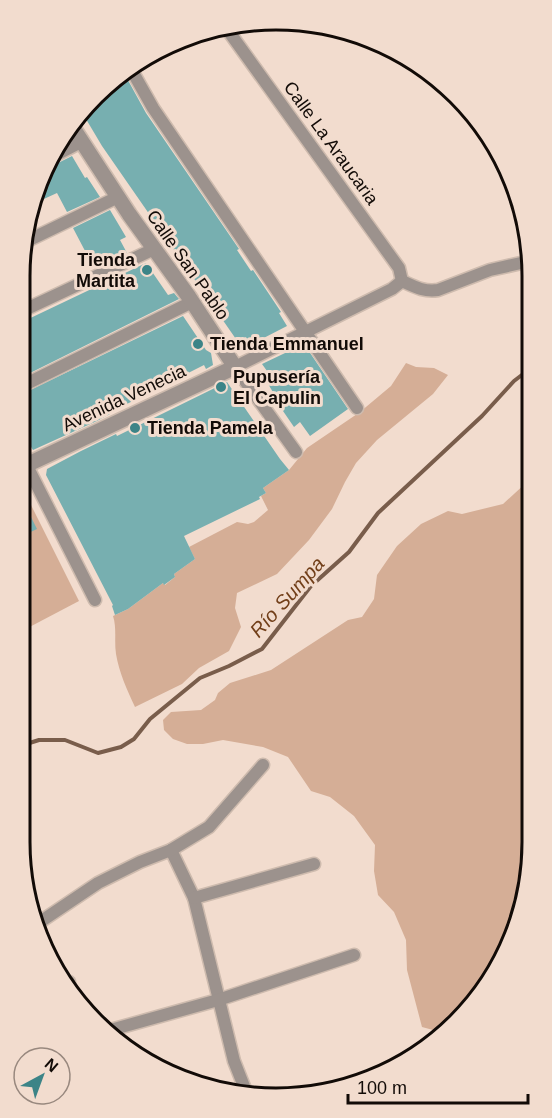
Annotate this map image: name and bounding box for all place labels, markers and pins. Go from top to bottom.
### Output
place label: Tienda Martita [76,250,136,291]
marker: Tienda Martita [140,263,154,277]
place label: Tienda Emmanuel [210,334,364,354]
marker: Tienda Emmanuel [191,337,205,351]
place label: Pupusería El Capulin [233,367,321,408]
marker: Pupusería El Capulin [214,380,228,394]
place label: Tienda Pamela [147,418,274,438]
marker: Tienda Pamela [128,421,142,435]

